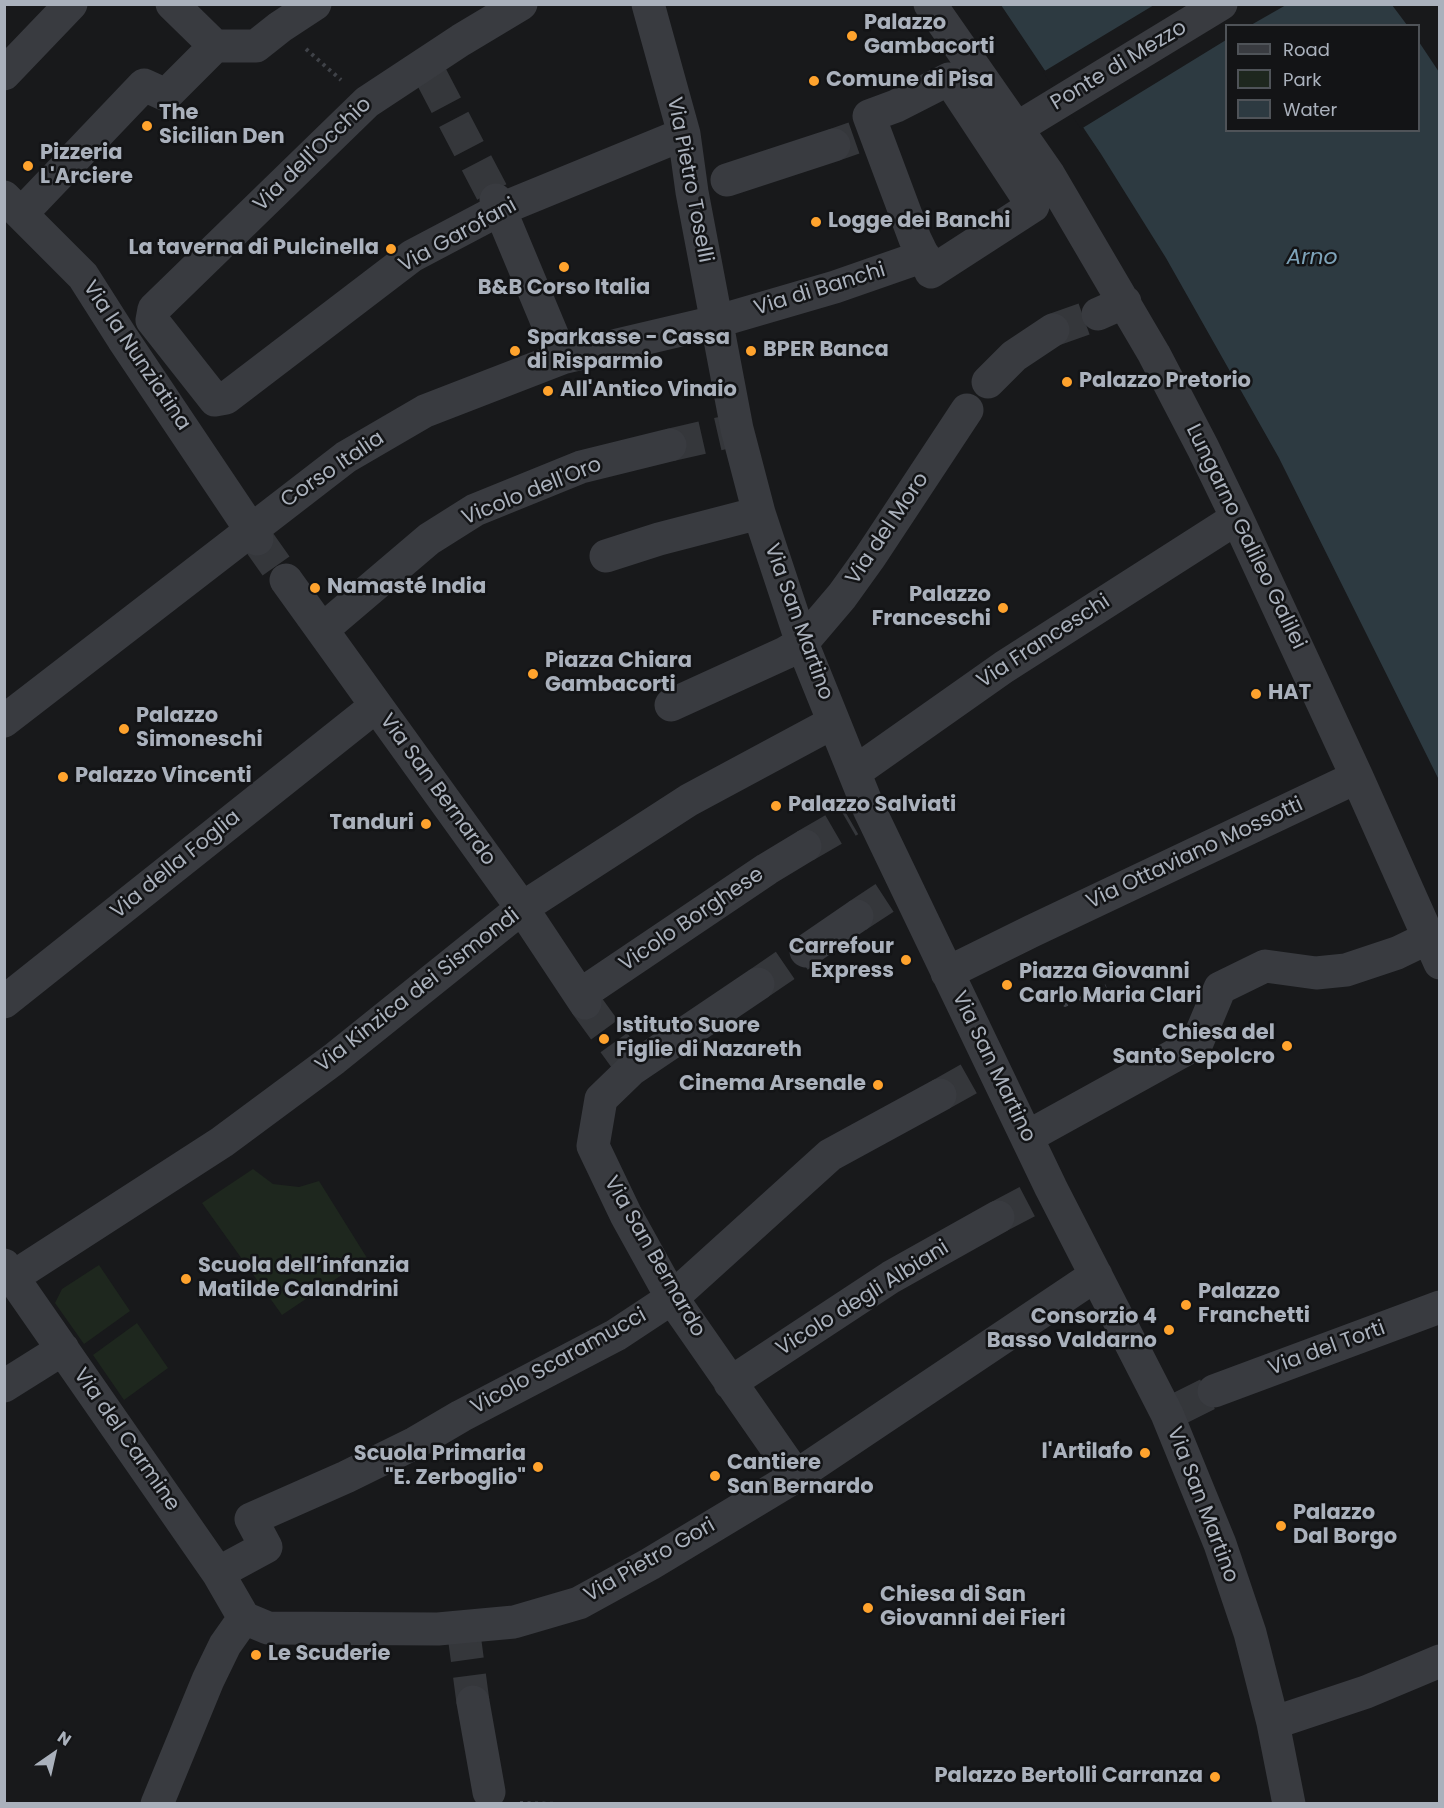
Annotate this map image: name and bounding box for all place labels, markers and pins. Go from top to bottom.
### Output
place label: Palazzo Gambacorti [864,11,995,61]
marker: Palazzo Gambacorti [845,29,859,43]
place label: Comune di Pisa [826,68,993,94]
marker: Comune di Pisa [807,74,821,88]
place label: The Sicilian Den [159,101,285,151]
marker: The Sicilian Den [140,119,154,133]
place label: Pizzeria L'Arciere [40,141,133,191]
marker: Pizzeria L'Arciere [21,159,35,173]
place label: Logge dei Banchi [828,209,1010,235]
marker: Logge dei Banchi [809,215,823,229]
place label: La taverna di Pulcinella [129,236,379,262]
marker: La taverna di Pulcinella [384,242,398,256]
marker: B&B Corso Italia [557,260,571,274]
place label: B&B Corso Italia [478,276,650,302]
place label: Sparkasse - Cassa di Risparmio [527,326,730,376]
place label: BPER Banca [763,338,889,364]
marker: Sparkasse - Cassa di Risparmio [508,344,522,358]
marker: BPER Banca [744,344,758,358]
place label: Palazzo Pretorio [1079,369,1251,395]
marker: Palazzo Pretorio [1060,375,1074,389]
place label: All'Antico Vinaio [560,378,737,404]
marker: All'Antico Vinaio [541,384,555,398]
place label: Namasté India [327,575,486,601]
marker: Namasté India [308,581,322,595]
place label: Palazzo Franceschi [872,583,991,633]
marker: Palazzo Franceschi [996,601,1010,615]
place label: Piazza Chiara Gambacorti [545,649,692,699]
marker: Piazza Chiara Gambacorti [526,667,540,681]
place label: HAT [1268,681,1311,707]
marker: HAT [1249,687,1263,701]
place label: Palazzo Simoneschi [136,704,263,754]
marker: Palazzo Simoneschi [117,722,131,736]
place label: Palazzo Vincenti [75,764,252,790]
marker: Palazzo Vincenti [56,770,70,784]
place label: Palazzo Salviati [788,793,956,819]
marker: Palazzo Salviati [769,799,783,813]
place label: Tanduri [330,811,414,837]
marker: Tanduri [419,817,433,831]
place label: Carrefour Express [789,935,894,985]
marker: Carrefour Express [899,953,913,967]
place label: Piazza Giovanni Carlo Maria Clari [1019,960,1201,1010]
marker: Piazza Giovanni Carlo Maria Clari [1000,978,1014,992]
place label: Istituto Suore Figlie di Nazareth [616,1014,802,1064]
place label: Chiesa del Santo Sepolcro [1113,1021,1275,1071]
marker: Istituto Suore Figlie di Nazareth [597,1032,611,1046]
marker: Chiesa del Santo Sepolcro [1280,1039,1294,1053]
place label: Cinema Arsenale [679,1072,866,1098]
marker: Cinema Arsenale [871,1078,885,1092]
place label: Scuola dell’infanzia Matilde Calandrini [198,1254,409,1304]
marker: Scuola dell’infanzia Matilde Calandrini [179,1272,193,1286]
place label: Palazzo Franchetti [1198,1280,1310,1330]
marker: Palazzo Franchetti [1179,1298,1193,1312]
place label: Consorzio 4 Basso Valdarno [987,1305,1157,1355]
marker: Consorzio 4 Basso Valdarno [1162,1323,1176,1337]
place label: l'Artilafo [1042,1440,1133,1466]
place label: Scuola Primaria "E. Zerboglio" [354,1442,526,1492]
marker: l'Artilafo [1138,1446,1152,1460]
place label: Cantiere San Bernardo [727,1451,874,1501]
marker: Scuola Primaria "E. Zerboglio" [531,1460,545,1474]
marker: Cantiere San Bernardo [708,1469,722,1483]
place label: Palazzo Dal Borgo [1293,1501,1397,1551]
marker: Palazzo Dal Borgo [1274,1519,1288,1533]
place label: Chiesa di San Giovanni dei Fieri [880,1583,1066,1633]
marker: Chiesa di San Giovanni dei Fieri [861,1601,875,1615]
place label: Le Scuderie [268,1642,390,1668]
marker: Le Scuderie [249,1648,263,1662]
place label: Palazzo Bertolli Carranza [934,1764,1203,1790]
marker: Palazzo Bertolli Carranza [1208,1770,1222,1784]

